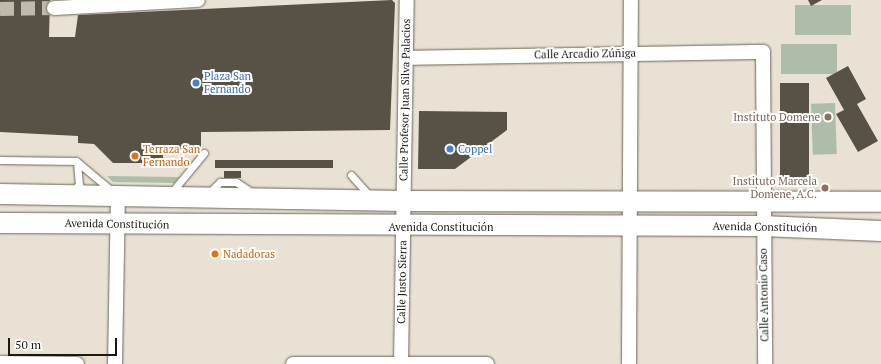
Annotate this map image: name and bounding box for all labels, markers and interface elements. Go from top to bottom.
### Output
street label: Calle Profesor Juan Silva Palacios [397,19,413,181]
street label: Calle Arcadio Zúñiga [534,47,636,61]
place label: Plaza San Fernando [204,70,251,96]
marker: Plaza San Fernando [191,78,201,88]
place label: Instituto Domene [733,110,820,124]
marker: Instituto Domene [823,112,833,122]
place label: Coppel [458,142,492,156]
place label: Terraza San Fernando [143,143,200,169]
marker: Coppel [445,144,455,154]
marker: Terraza San Fernando [130,151,140,161]
place label: Instituto Marcela Domene, A.C. [733,175,817,201]
marker: Instituto Marcela Domene, A.C. [820,183,830,193]
street label: Avenida Constitución [64,216,170,232]
street label: Avenida Constitución [712,219,818,235]
street label: Avenida Constitución [389,220,493,234]
street label: Calle Justo Sierra [395,240,409,324]
place label: Nadadoras [223,247,275,261]
street label: Calle Antonio Caso [757,248,771,342]
marker: Nadadoras [210,249,220,259]
scale bar [10,330,119,356]
text: 50 m [15,337,41,352]

